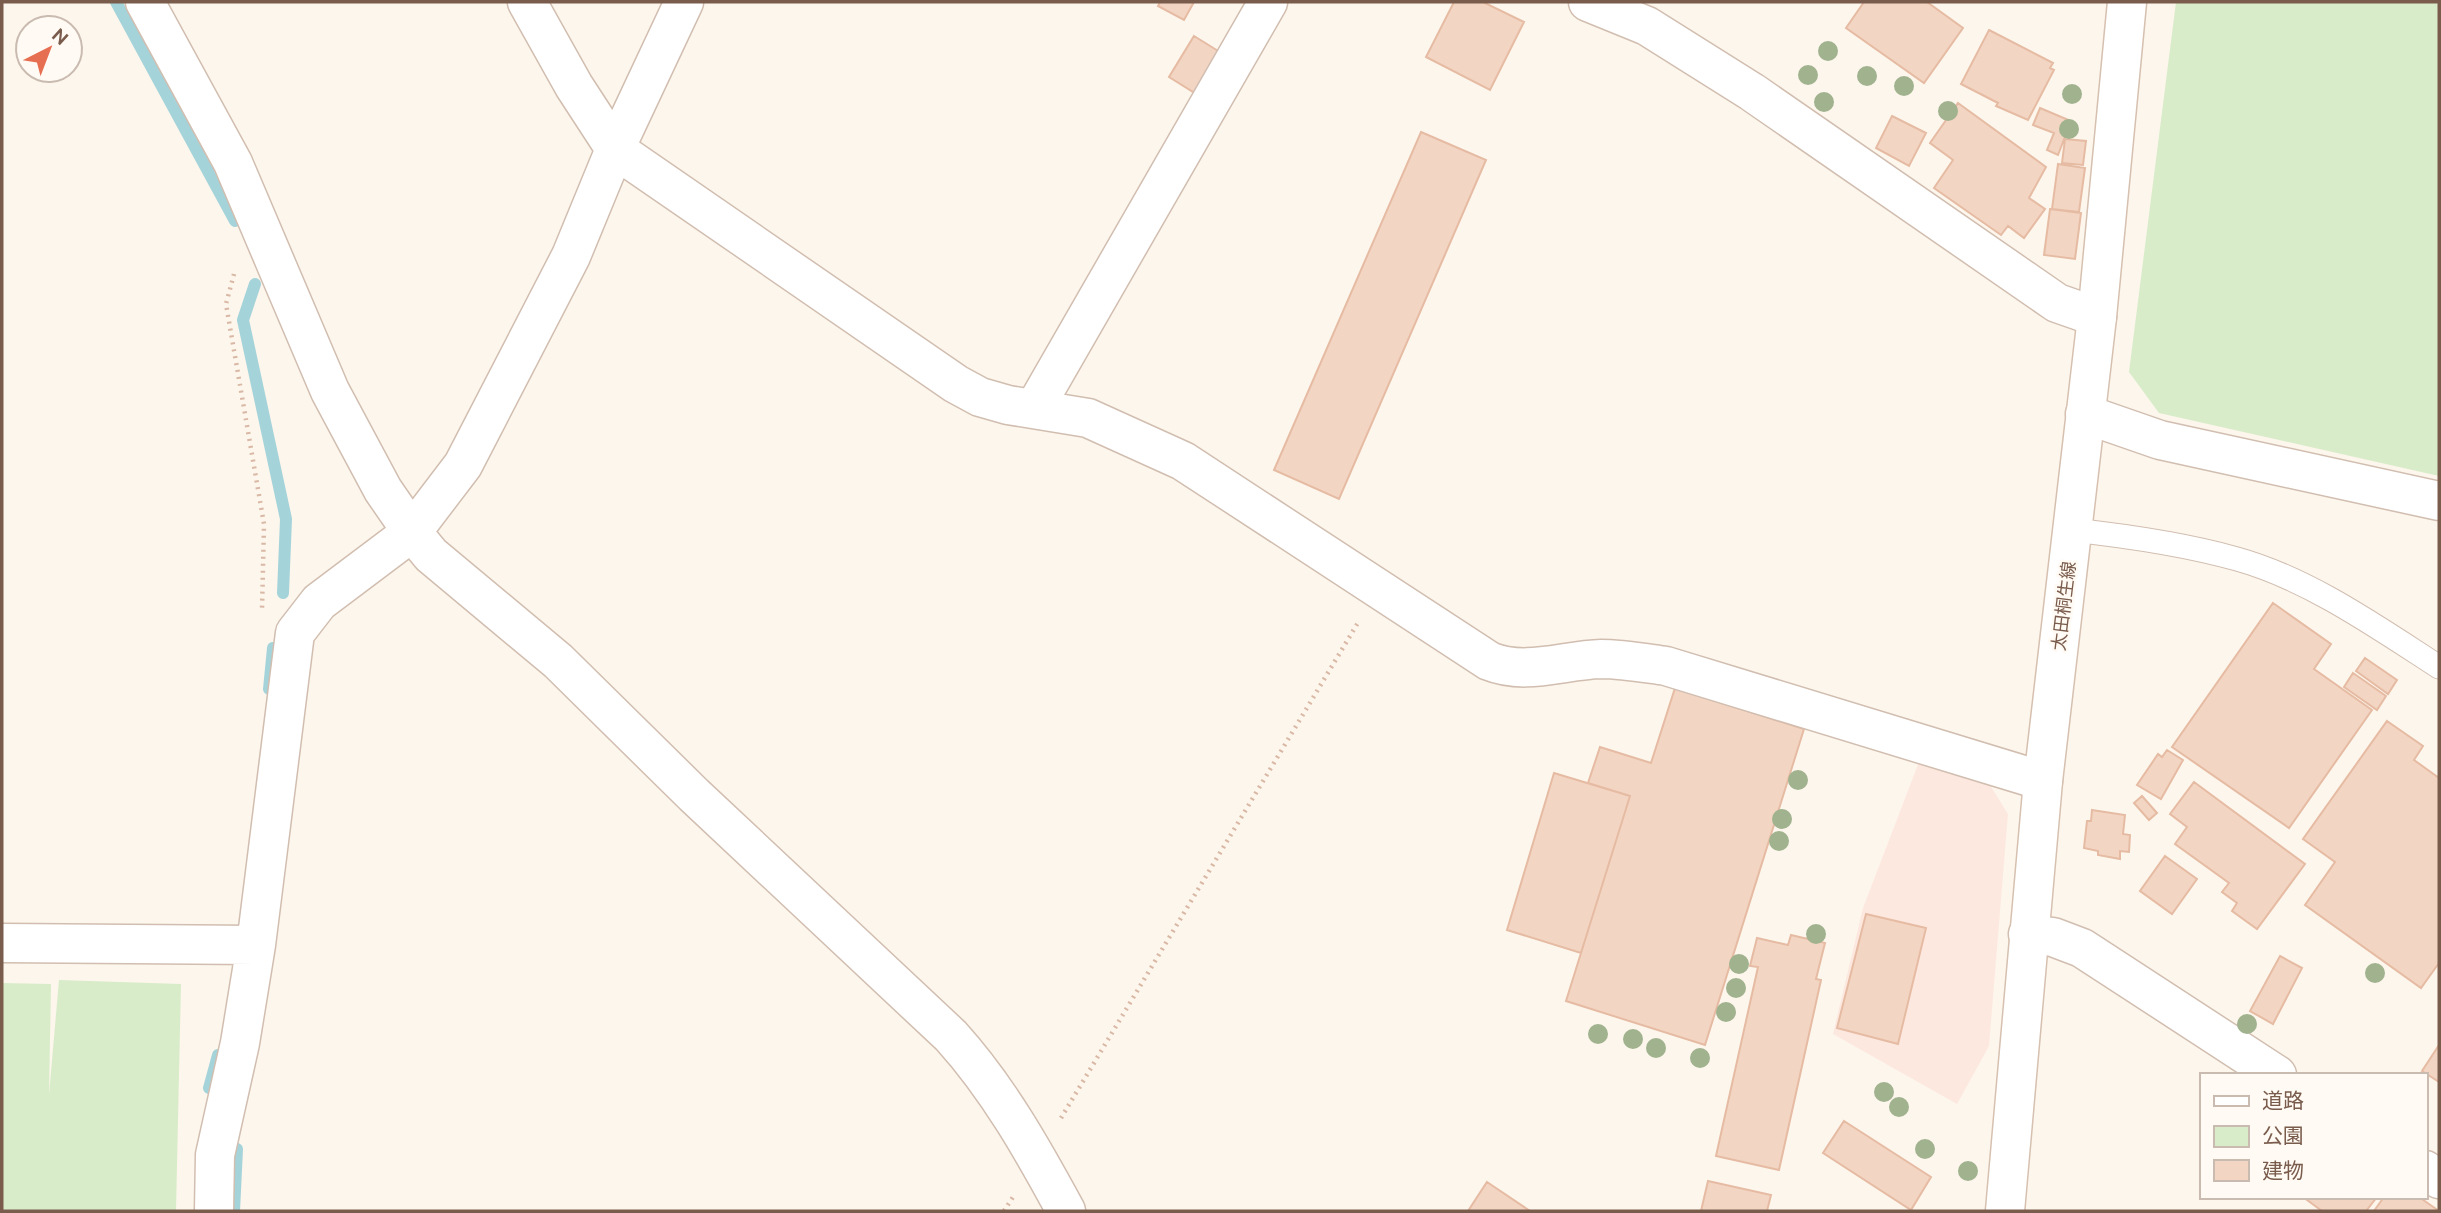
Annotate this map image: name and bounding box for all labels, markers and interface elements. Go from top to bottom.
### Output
north arrow [14,14,84,84]
text: N [48,23,73,49]
street label: 太田桐生線 [2048,560,2078,652]
legend [2200,1073,2427,1199]
text: 道路 [2262,1088,2304,1112]
text: 公園 [2262,1123,2304,1147]
text: 建物 [2262,1158,2304,1182]

